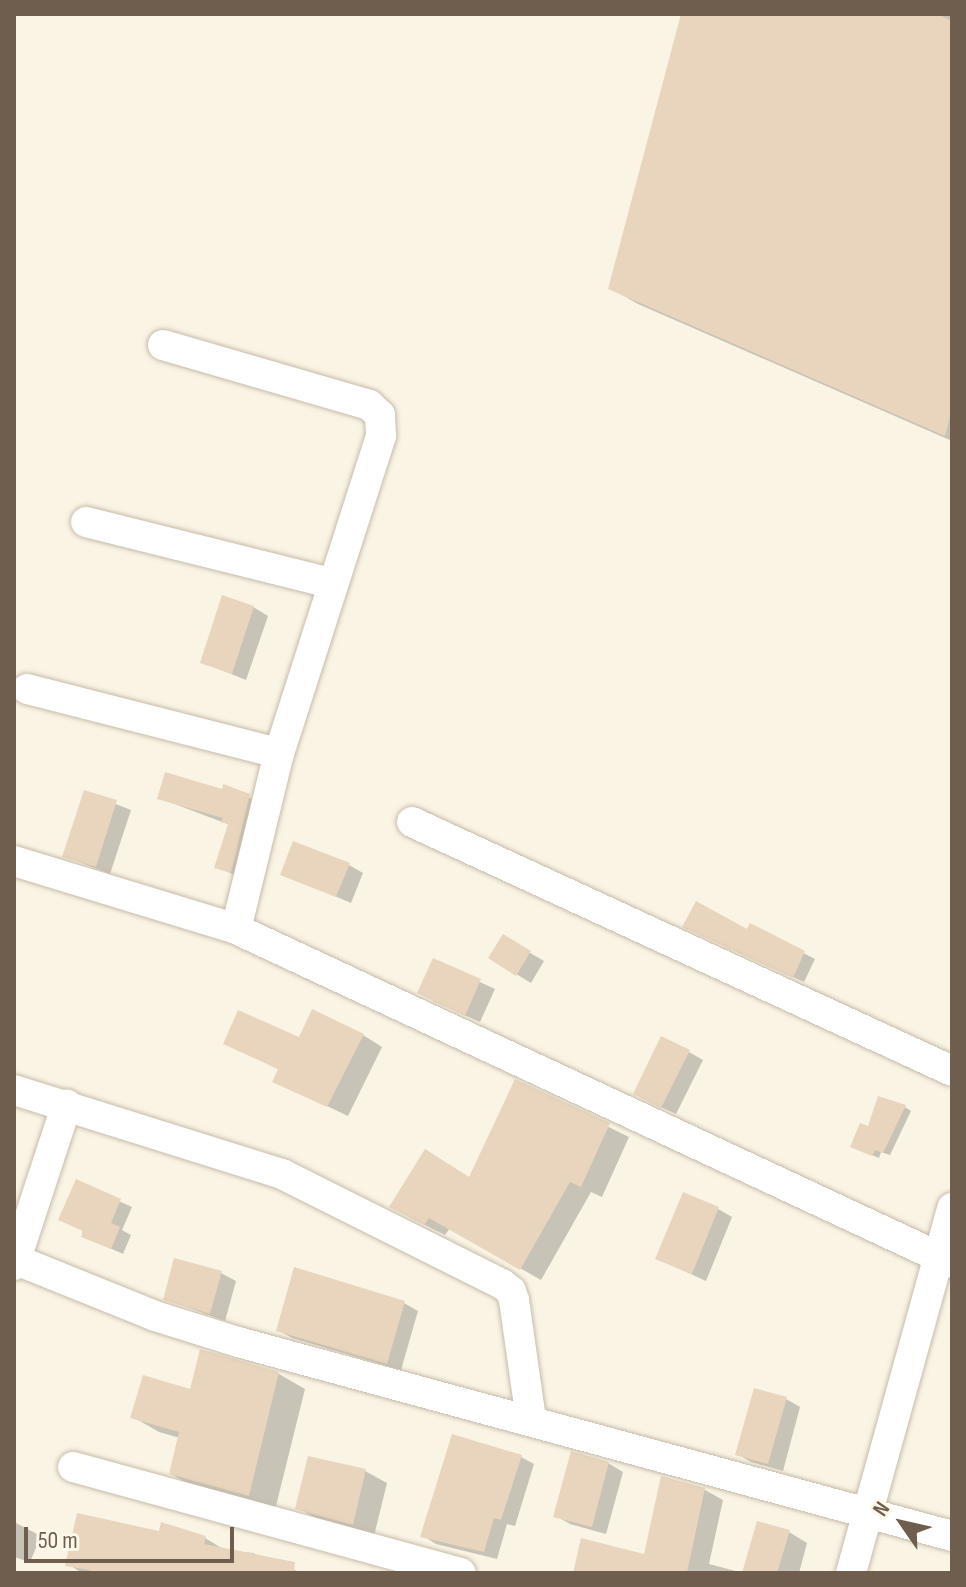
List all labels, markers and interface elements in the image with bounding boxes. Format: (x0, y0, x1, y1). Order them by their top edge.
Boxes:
north arrow (862, 1483, 942, 1563)
text: N (867, 1497, 896, 1522)
scale bar (28, 1511, 238, 1561)
text: 50 m (38, 1526, 78, 1555)

